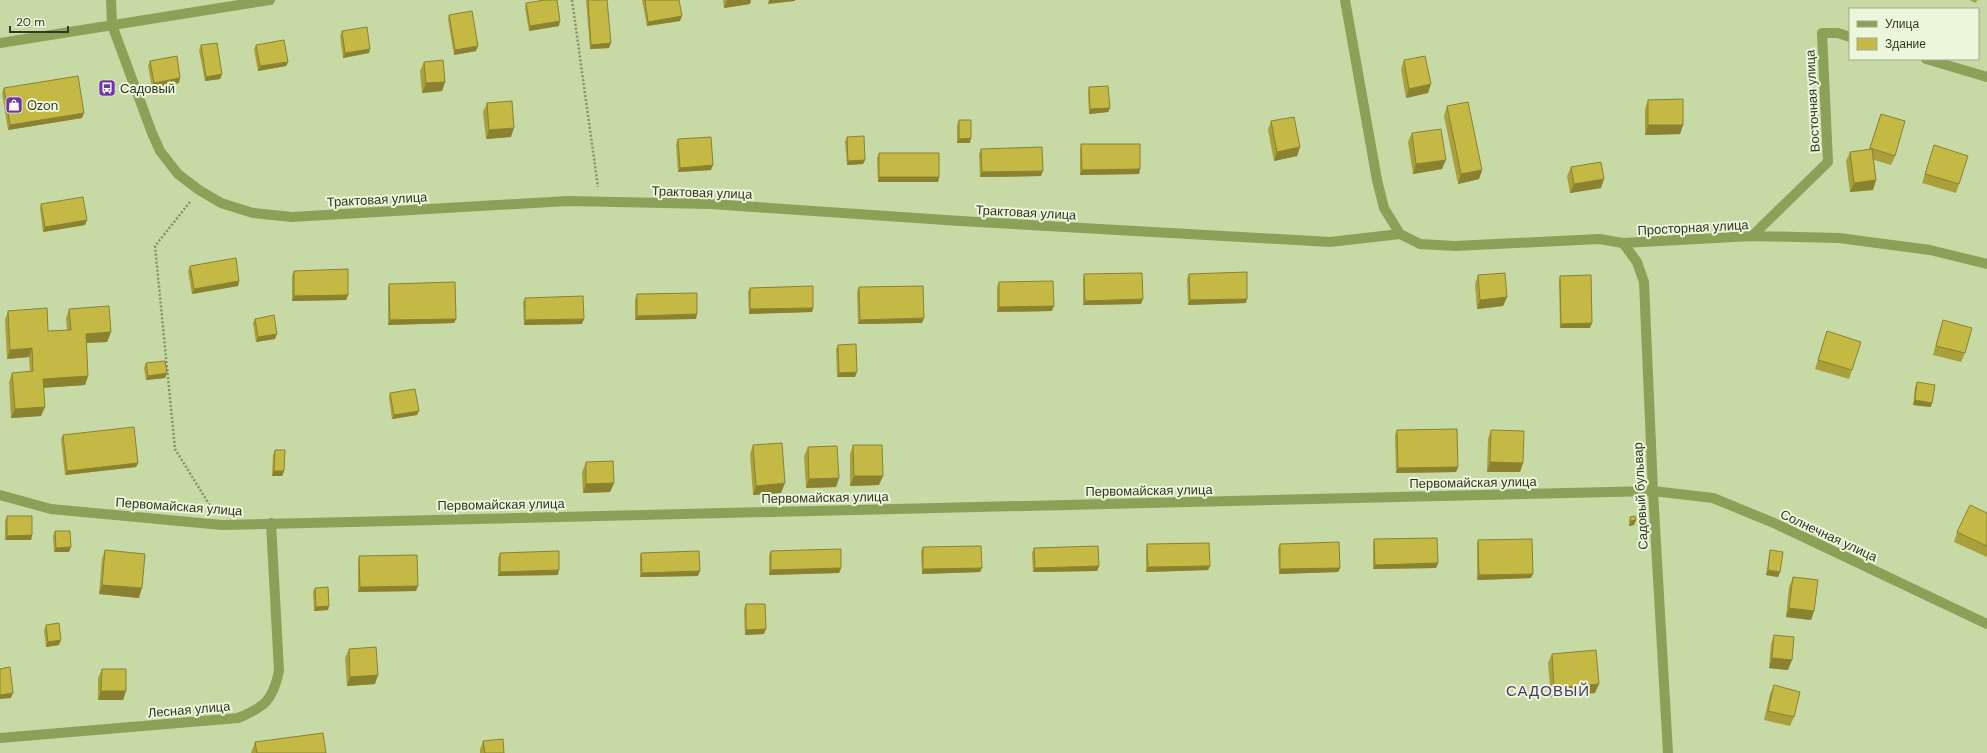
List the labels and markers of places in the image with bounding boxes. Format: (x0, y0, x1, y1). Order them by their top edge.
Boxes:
bus stop icon: Садовый (97, 78, 117, 98)
place label: Садовый (120, 80, 175, 97)
shop icon: Ozon (4, 95, 24, 115)
place label: Ozon (27, 97, 58, 114)

